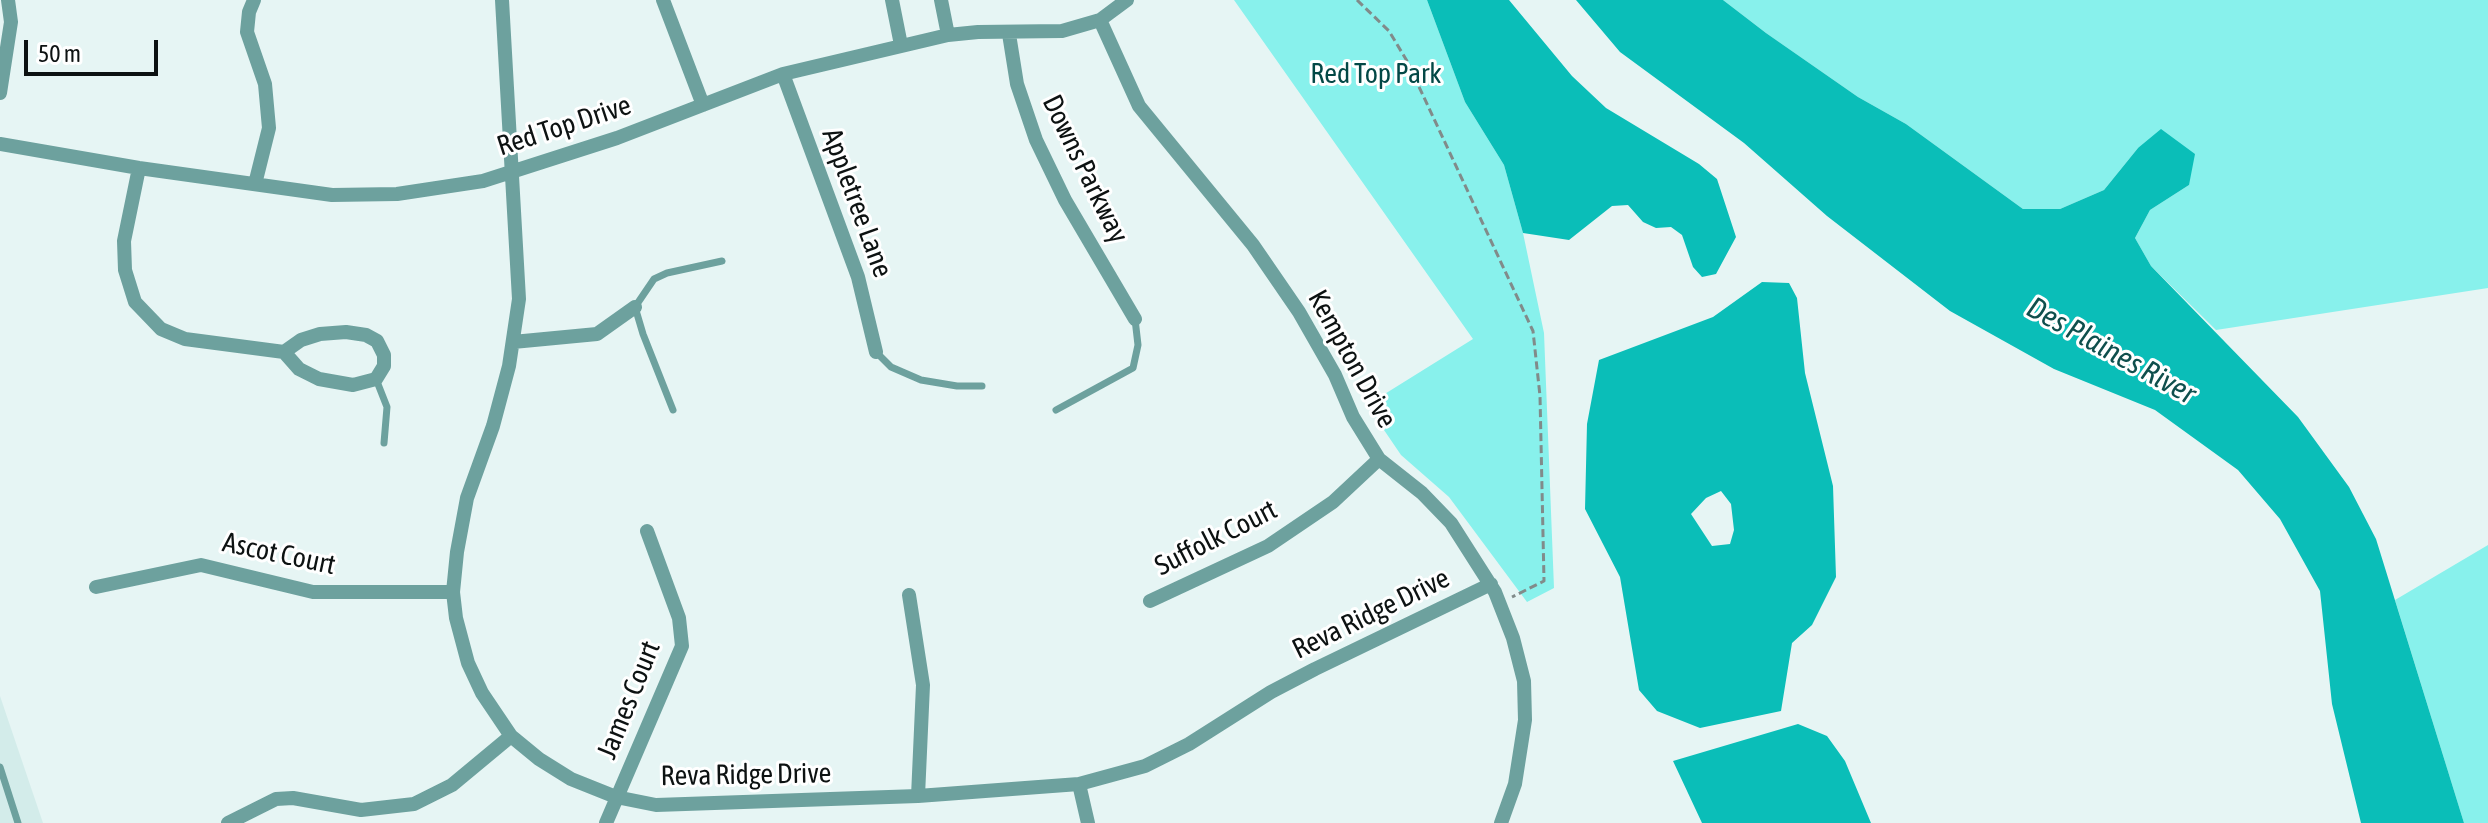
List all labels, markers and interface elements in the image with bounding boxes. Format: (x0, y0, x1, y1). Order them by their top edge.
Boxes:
scale bar (28, 24, 162, 74)
text: 50 m (38, 40, 81, 67)
park label: Red Top Park (1310, 57, 1442, 91)
street label: Red Top Drive (493, 89, 635, 163)
street label: Downs Parkway (1035, 90, 1135, 248)
street label: Appletree Lane (815, 124, 899, 282)
street label: Kempton Drive (1300, 284, 1404, 434)
water label: Des Plaines River (2020, 290, 2202, 412)
street label: Suffolk Court (1149, 493, 1283, 583)
street label: Ascot Court (220, 526, 338, 582)
street label: Reva Ridge Drive (1287, 562, 1455, 666)
street label: James Court (590, 636, 668, 764)
street label: Reva Ridge Drive (660, 757, 832, 793)

